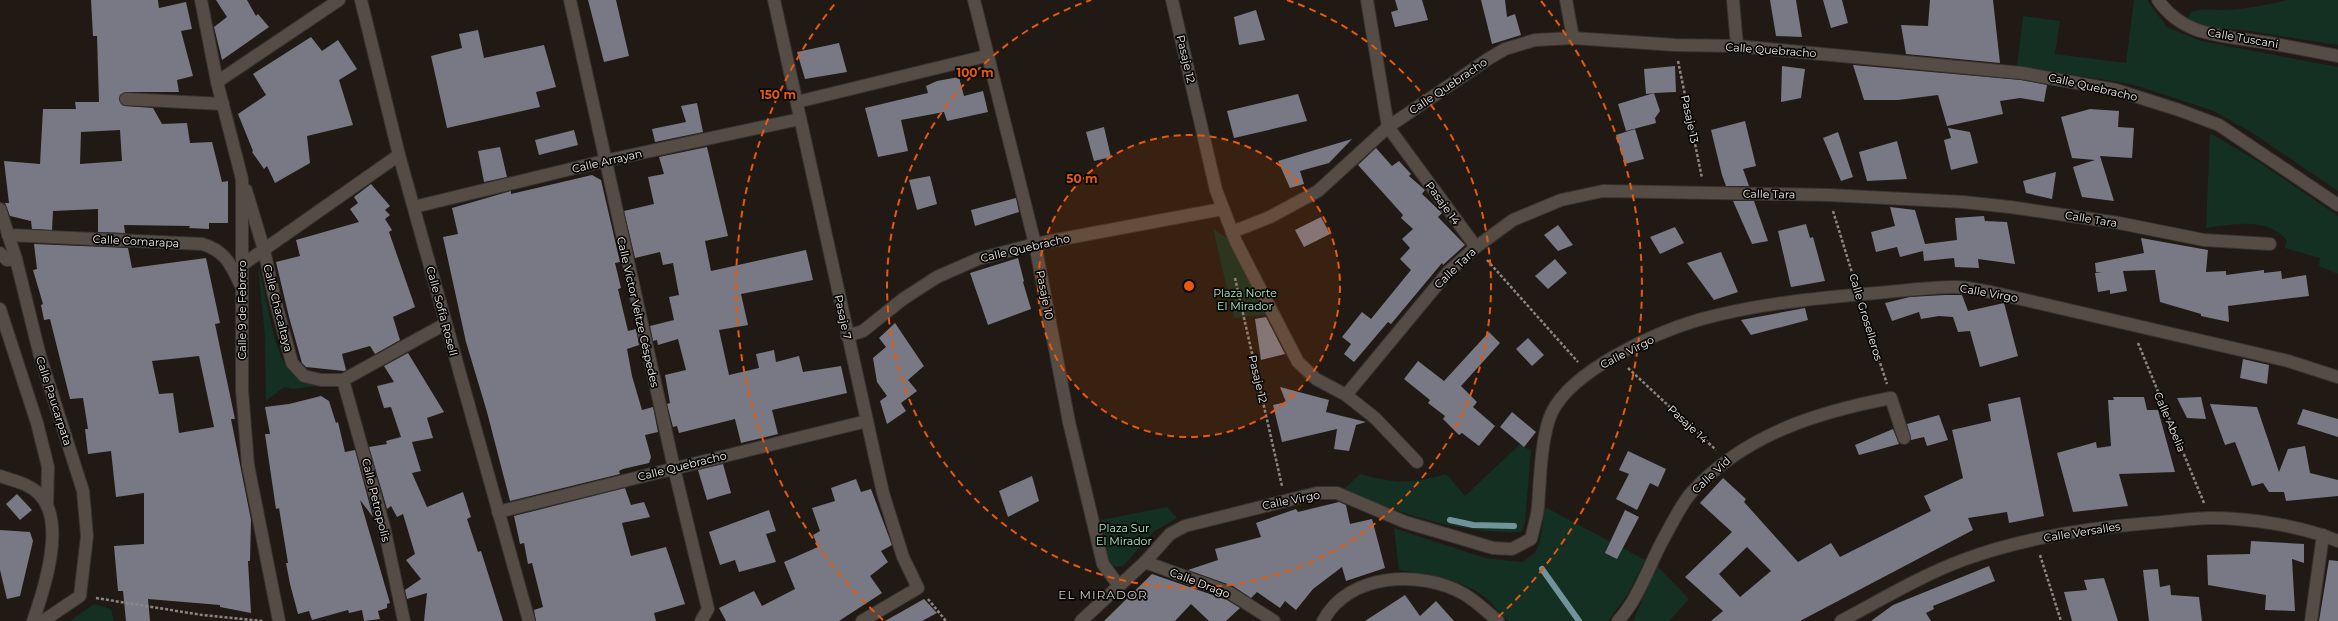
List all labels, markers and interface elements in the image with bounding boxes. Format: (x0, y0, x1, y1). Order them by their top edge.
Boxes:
street label: Calle Tuscani (2207, 25, 2280, 51)
street label: Pasaje 12 (1174, 34, 1198, 84)
street label: Calle Quebracho (1725, 40, 1817, 60)
street label: Calle Quebracho (1406, 55, 1490, 117)
text: 100 m (957, 65, 993, 80)
street label: Calle Quebracho (2047, 70, 2139, 104)
text: 150 m (760, 87, 796, 102)
street label: Pasaje 13 (1678, 94, 1702, 144)
street label: Calle Arrayan (570, 146, 644, 176)
text: 50 m (1066, 171, 1098, 186)
street label: Pasaje 14 (1423, 179, 1464, 228)
street label: Calle Tara (1743, 187, 1795, 201)
street label: Calle Tara (2064, 208, 2118, 230)
street label: Calle Quebracho (979, 231, 1071, 265)
street label: Calle Comarapa (92, 232, 180, 250)
street label: Calle Víctor Veltze Céspedes (614, 235, 662, 389)
street label: Calle Tara (1431, 245, 1479, 291)
street label: Calle 9 de Febrero (235, 260, 249, 360)
street label: Calle Chacaltaya (260, 263, 296, 353)
street label: Calle Sofía Rosell (423, 265, 461, 357)
street label: Pasaje 10 (1033, 269, 1057, 321)
street label: Calle Groselleros (1846, 272, 1886, 363)
centre of rings (1182, 279, 1196, 293)
street label: Calle Virgo (1959, 281, 2019, 305)
park label: Plaza Norte El Mirador (1213, 286, 1277, 313)
street label: Pasaje 7 (831, 293, 855, 341)
street label: Calle Virgo (1598, 332, 1656, 372)
street label: Pasaje 12 (1246, 354, 1270, 404)
street label: Calle Paucarpata (33, 355, 75, 447)
street label: Calle Abelia (2151, 390, 2189, 454)
street label: Pasaje 14 (1665, 402, 1712, 447)
street label: Calle Quebracho (636, 448, 728, 484)
street label: Calle Vid (1689, 454, 1733, 496)
street label: Calle Petropolis (359, 457, 393, 544)
street label: Calle Virgo (1261, 488, 1321, 512)
street label: Calle Versalles (2043, 519, 2122, 545)
park label: Plaza Sur El Mirador (1096, 521, 1152, 548)
street label: Calle Drago (1168, 565, 1232, 601)
district label: EL MIRADOR (1058, 587, 1148, 602)

